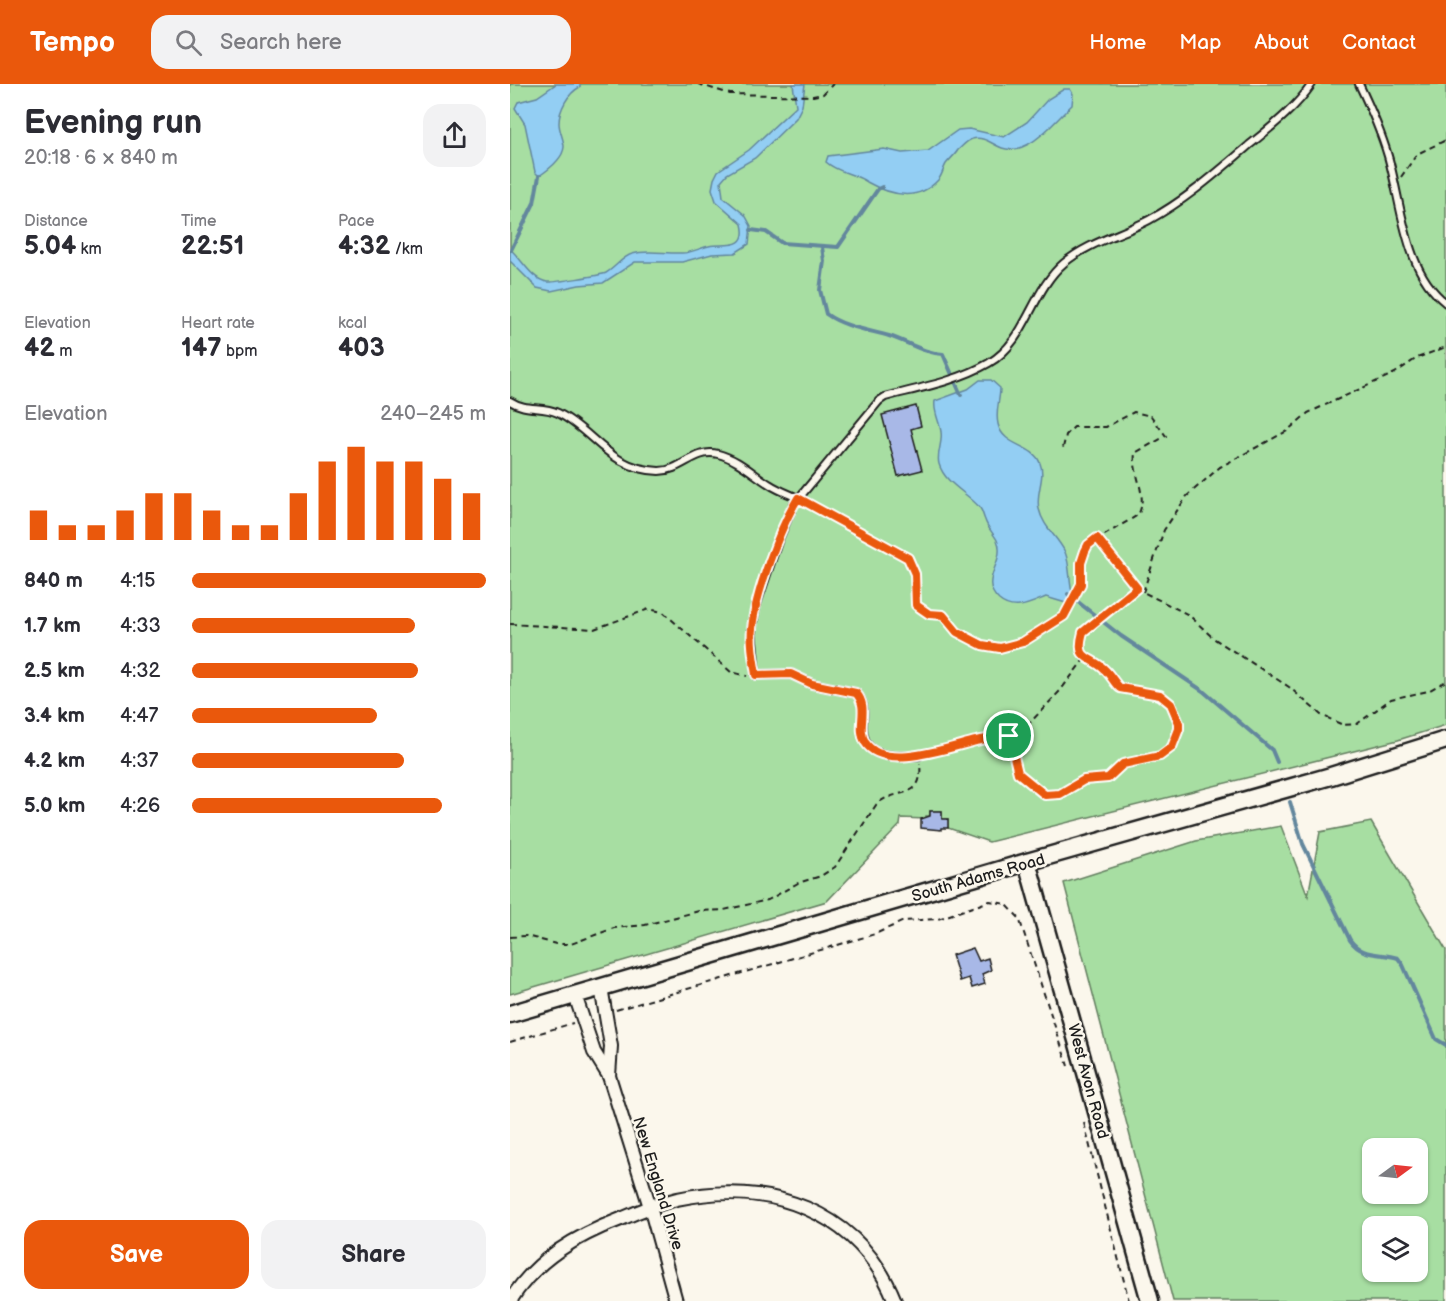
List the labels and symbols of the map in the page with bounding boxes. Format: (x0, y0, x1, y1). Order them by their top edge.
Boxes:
pin (983, 710, 1034, 761)
street label: South Adams Road (910, 850, 1047, 907)
street label: West Avon Road (1063, 1022, 1112, 1141)
street label: New England Drive (628, 1115, 687, 1253)
north arrow (1362, 1138, 1428, 1204)

